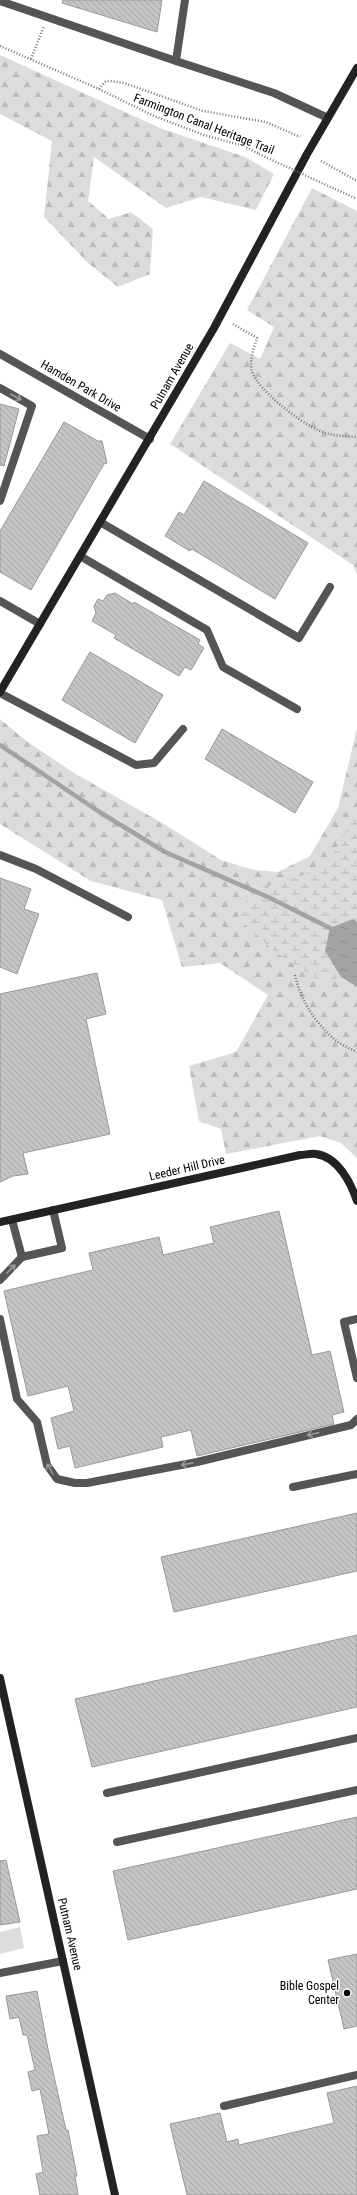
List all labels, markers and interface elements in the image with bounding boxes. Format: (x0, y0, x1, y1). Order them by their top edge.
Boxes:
street label: Farmington Canal Heritage Trail (132, 91, 276, 157)
street label: Putnam Avenue (147, 340, 197, 412)
street label: Hamden Park Drive (38, 357, 124, 415)
one-way arrow (10, 393, 22, 401)
street label: Leeder Hill Drive (148, 1152, 227, 1184)
one-way arrow (6, 1264, 16, 1274)
one-way arrow (307, 1431, 320, 1439)
one-way arrow (180, 1460, 193, 1468)
one-way arrow (46, 1463, 54, 1475)
street label: Putnam Avenue (55, 1896, 85, 1972)
place label: Bible Gospel Center (280, 1979, 339, 2007)
marker: Bible Gospel Center (342, 1988, 352, 1998)

